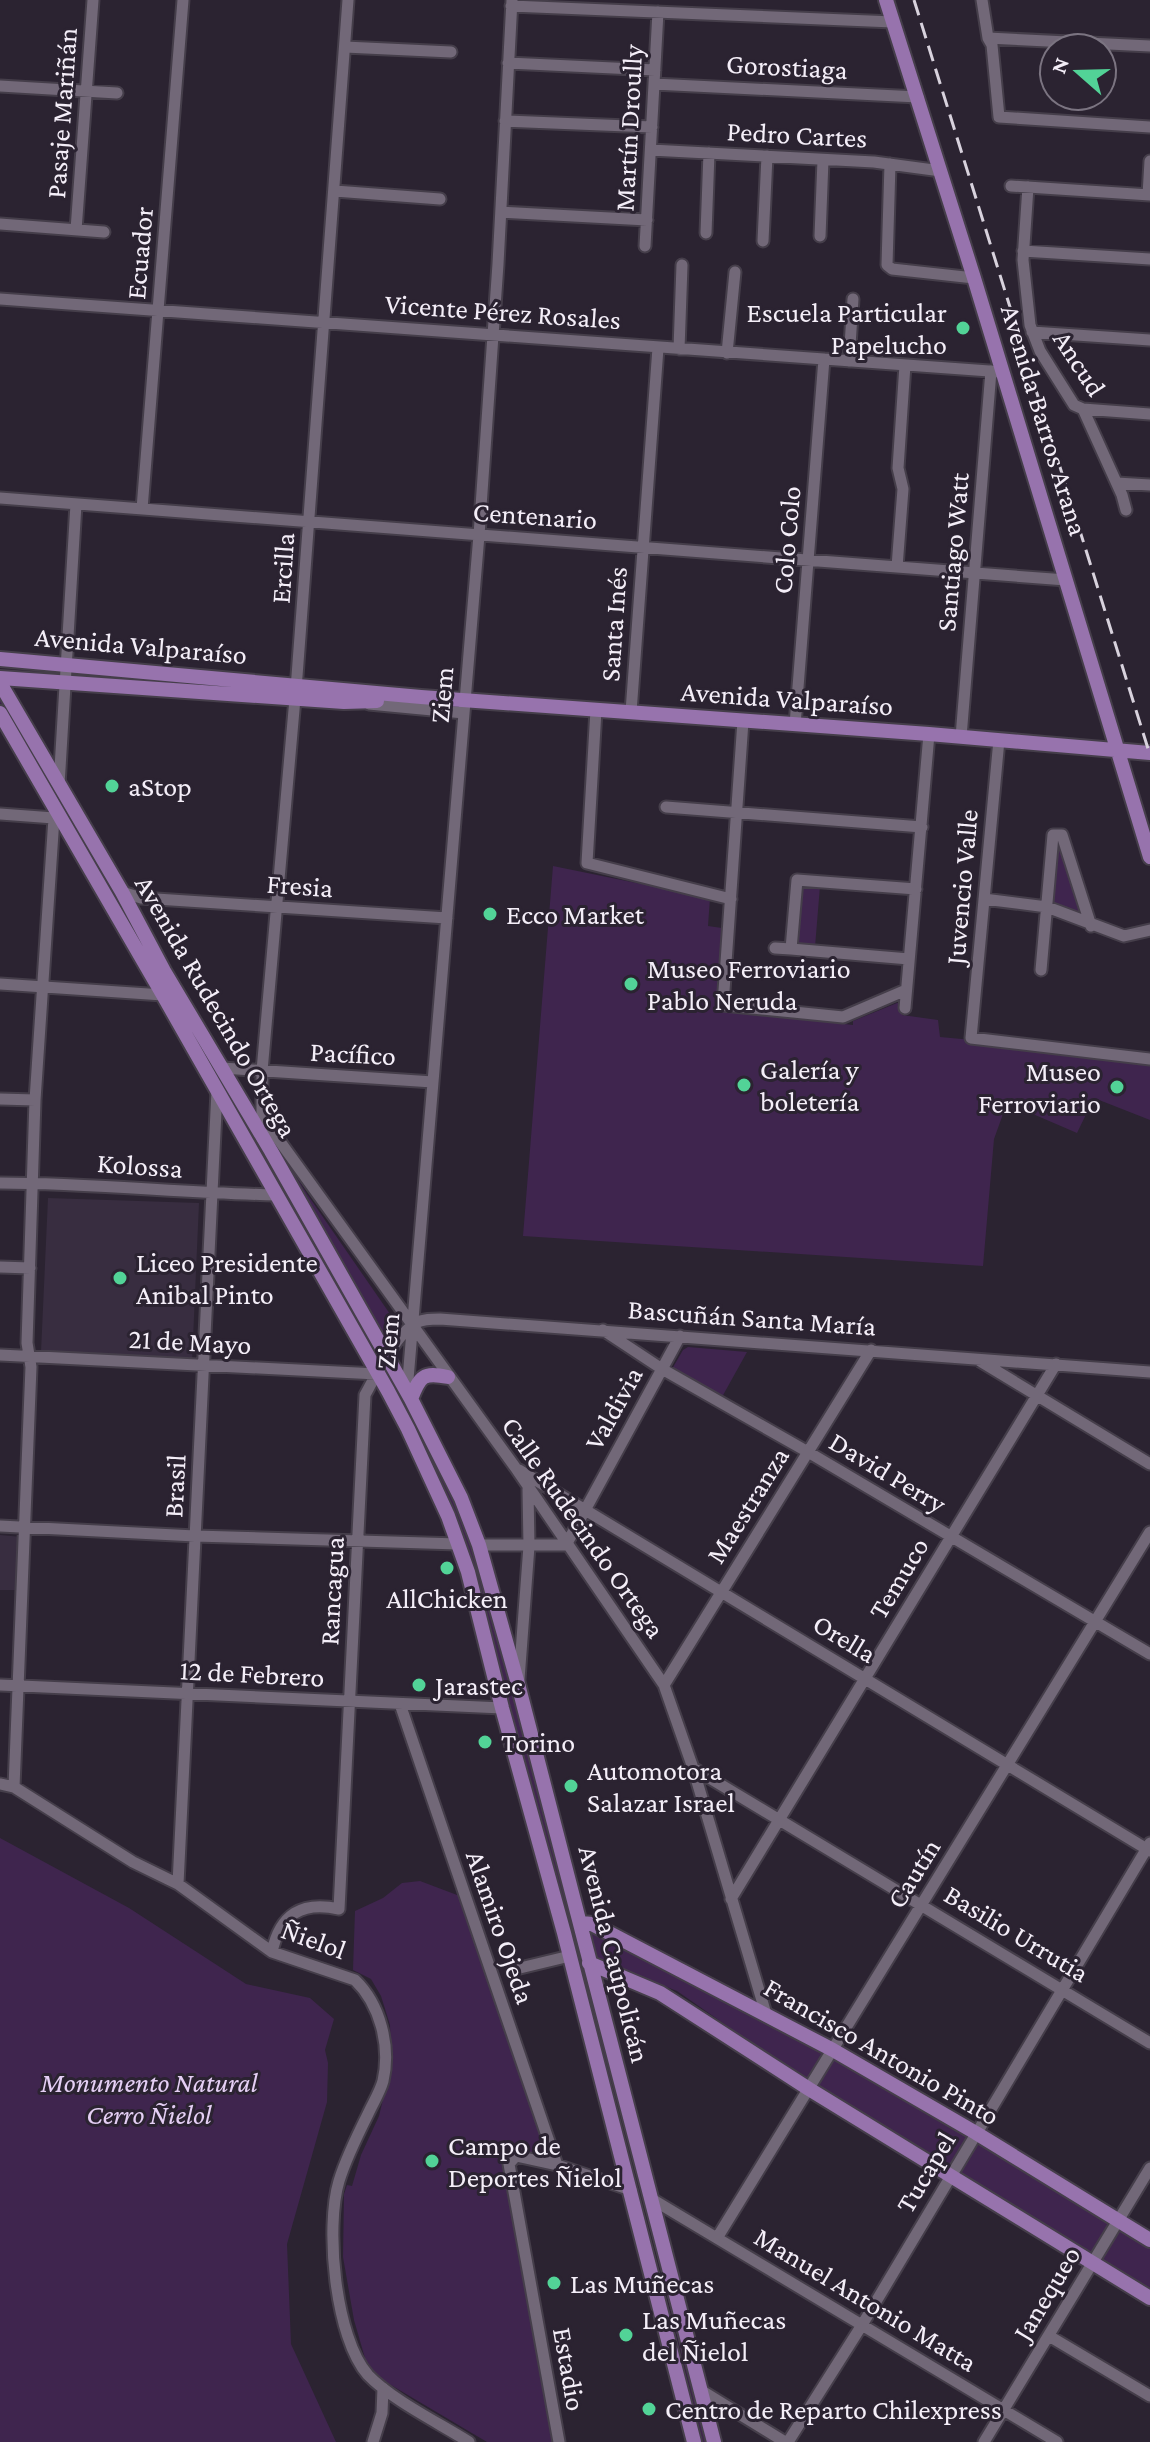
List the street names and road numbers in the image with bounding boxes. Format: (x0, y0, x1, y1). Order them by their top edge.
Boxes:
street label: Pasaje Mariñán (40, 26, 83, 200)
street label: Martín Droully (609, 43, 648, 212)
street label: Gorostiaga (725, 48, 849, 85)
street label: Pedro Cartes (726, 115, 868, 154)
street label: Ecuador (120, 205, 159, 301)
street label: Vicente Pérez Rosales (384, 288, 622, 335)
street label: Avenida Barros Arana (995, 301, 1094, 539)
street label: Ancud (1047, 325, 1112, 402)
street label: Santiago Watt (930, 471, 975, 633)
street label: Colo Colo (766, 485, 807, 595)
street label: Centenario (472, 496, 598, 535)
street label: Ercilla (265, 531, 300, 605)
street label: Santa Inés (594, 565, 633, 683)
street label: Avenida Valparaíso (34, 621, 248, 670)
street label: Ziem (424, 665, 459, 725)
street label: Avenida Valparaíso (680, 676, 894, 721)
street label: Juvencio Valle (939, 808, 984, 969)
street label: Fresia (266, 868, 334, 903)
street label: Avenida Rudecindo Ortega (129, 870, 304, 1143)
street label: Pacífico (309, 1036, 397, 1071)
street label: Kolossa (96, 1147, 184, 1184)
street label: Bascuñán Santa María (627, 1293, 877, 1342)
street label: Ziem (370, 1311, 405, 1371)
street label: 21 de Mayo (128, 1323, 252, 1360)
street label: Valdivia (578, 1361, 649, 1455)
street label: Calle Rudecindo Ortega (495, 1411, 672, 1644)
street label: David Perry (824, 1426, 953, 1520)
street label: Maestranza (700, 1441, 795, 1569)
street label: Brasil (157, 1454, 192, 1518)
street label: Temuco (862, 1532, 935, 1624)
street label: Rancagua (313, 1536, 350, 1646)
street label: Orella (808, 1608, 882, 1669)
street label: 12 de Febrero (179, 1654, 325, 1693)
street label: Cautín (880, 1833, 947, 1914)
street label: Avenida Caupolicán (573, 1842, 656, 2066)
street label: Alamiro Ojeda (460, 1846, 541, 2008)
street label: Basilio Urrutia (939, 1878, 1095, 1989)
street label: Ñielol (277, 1914, 350, 1965)
street label: Francisco Antonio Pinto (759, 1971, 1005, 2131)
street label: Tucapel (889, 2126, 962, 2218)
street label: Manuel Antonio Matta (749, 2221, 983, 2378)
street label: Janequeo (1005, 2241, 1086, 2348)
street label: Estadio (547, 2325, 592, 2413)

